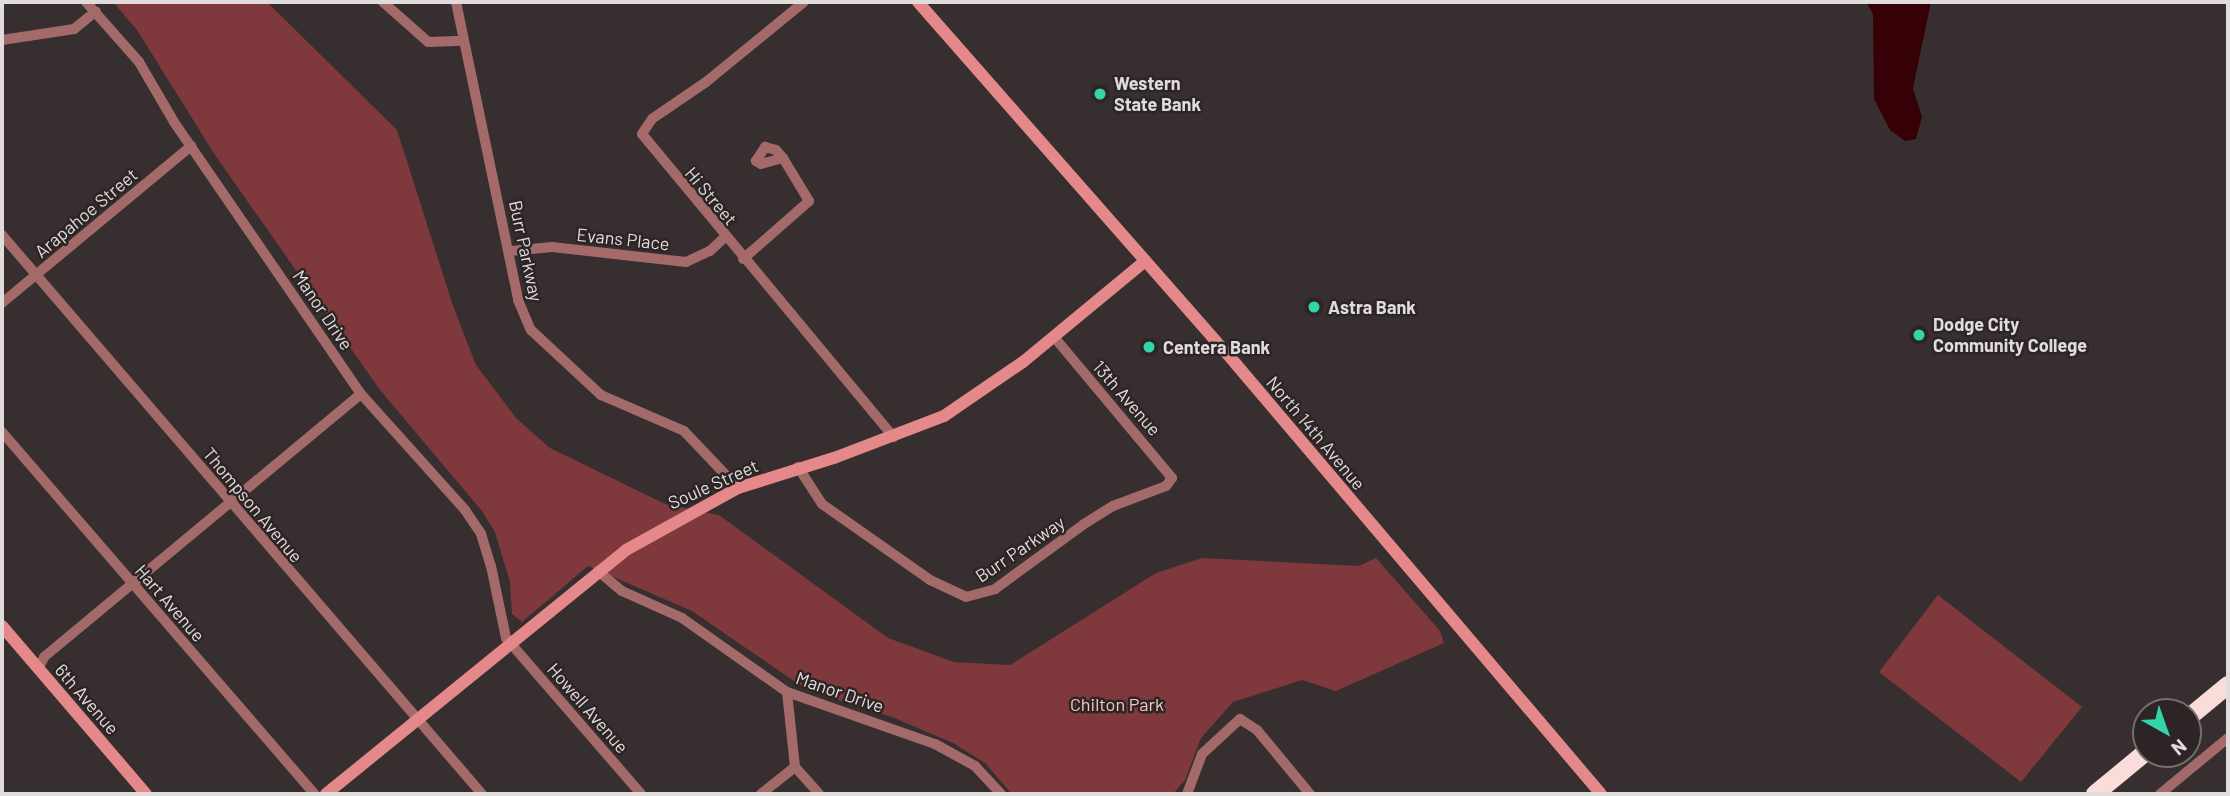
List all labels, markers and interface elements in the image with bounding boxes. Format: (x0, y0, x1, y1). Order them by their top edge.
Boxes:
place label: Western State Bank (1114, 73, 1201, 116)
marker: Western State Bank (1092, 86, 1108, 102)
street label: Hi Street (681, 163, 741, 229)
street label: Arapahoe Street (30, 164, 142, 262)
street label: Burr Parkway (505, 198, 547, 304)
street label: Evans Place (575, 223, 671, 255)
street label: Manor Drive (288, 266, 358, 354)
place label: Astra Bank (1328, 296, 1416, 318)
marker: Astra Bank (1306, 299, 1322, 315)
place label: Dodge City Community College (1933, 314, 2087, 356)
marker: Dodge City Community College (1911, 327, 1927, 343)
place label: Centera Bank (1163, 336, 1270, 358)
marker: Centera Bank (1141, 339, 1157, 355)
street label: 13th Avenue (1088, 356, 1166, 440)
street label: North 14th Avenue (1262, 372, 1370, 494)
street label: Thompson Avenue (199, 443, 307, 567)
street label: Soule Street (665, 455, 761, 513)
street label: Burr Parkway (971, 511, 1069, 587)
street label: Hart Avenue (131, 560, 209, 646)
street label: Howell Avenue (543, 658, 633, 758)
street label: 6th Avenue (51, 659, 123, 739)
street label: Manor Drive (793, 667, 887, 717)
park label: Chilton Park (1070, 693, 1164, 715)
north arrow (2132, 698, 2202, 768)
text: N (2167, 735, 2192, 761)

